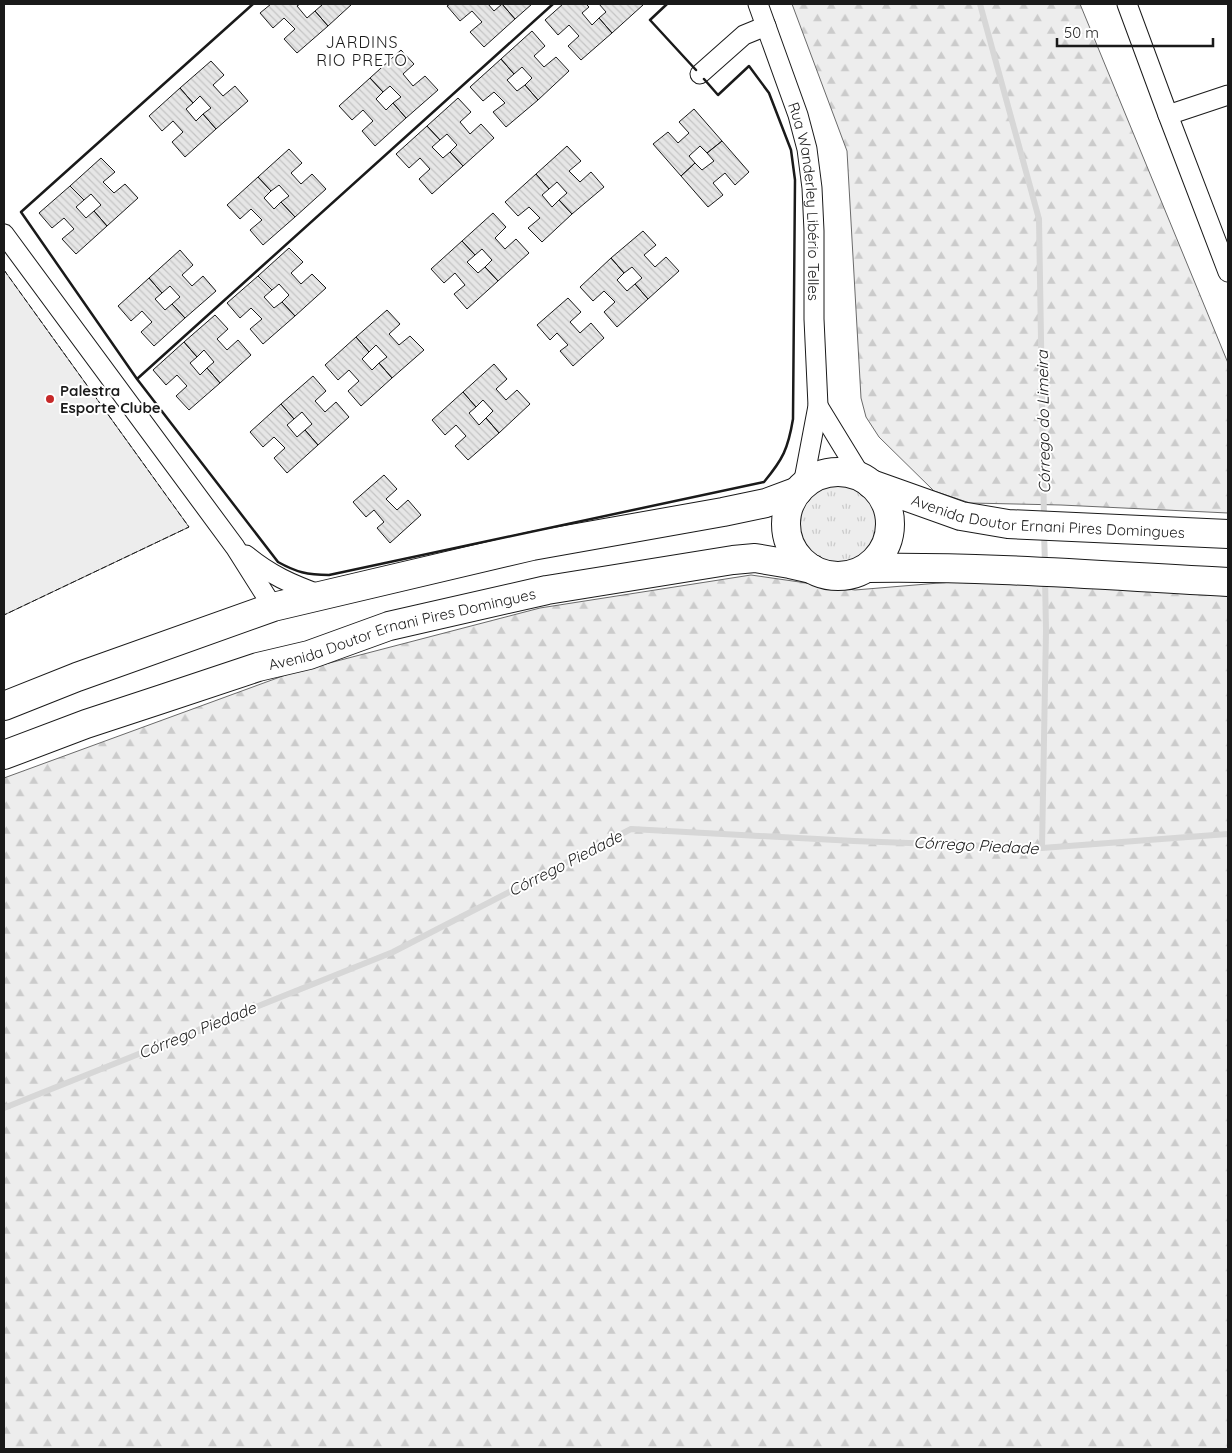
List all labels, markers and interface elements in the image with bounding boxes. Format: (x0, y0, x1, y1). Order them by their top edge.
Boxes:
scale bar (1057, 15, 1213, 47)
text: 50 m (1064, 23, 1099, 42)
district label: JARDINS RIO PRETO (316, 32, 408, 70)
street label: Rua Wanderley Libério Telles (785, 99, 824, 301)
water label: Córrego do Limeira (1032, 349, 1054, 494)
place label: Palestra Esporte Clube (60, 381, 161, 417)
marker: Palestra Esporte Clube (44, 393, 56, 405)
street label: Avenida Doutor Ernani Pires Domingues (909, 490, 1185, 542)
street label: Avenida Doutor Ernani Pires Domingues (266, 583, 537, 674)
water label: Córrego Piedade (505, 825, 626, 900)
water label: Córrego Piedade (913, 832, 1040, 858)
water label: Córrego Piedade (135, 997, 260, 1063)

